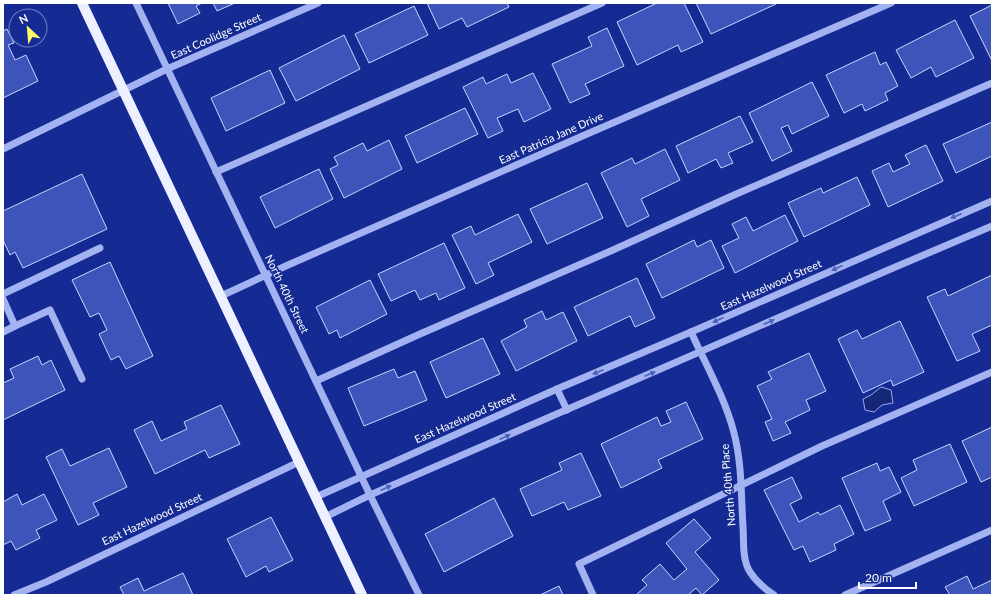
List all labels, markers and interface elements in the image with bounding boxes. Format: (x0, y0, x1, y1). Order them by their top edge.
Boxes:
north arrow (8, 8, 48, 48)
street label: East Coolidge Street (169, 10, 263, 61)
text: N (17, 11, 30, 26)
street label: East Patricia Jane Drive (497, 109, 605, 166)
one-way arrow (950, 214, 962, 220)
street label: North 40th Street (263, 252, 312, 335)
street label: East Hazelwood Street (718, 256, 823, 313)
one-way arrow (831, 265, 843, 271)
one-way arrow (712, 317, 724, 324)
one-way arrow (763, 318, 775, 325)
one-way arrow (592, 369, 604, 375)
one-way arrow (644, 370, 656, 376)
street label: East Hazelwood Street (412, 389, 517, 446)
one-way arrow (499, 433, 511, 439)
street label: North 40th Place (717, 443, 738, 527)
one-way arrow (380, 485, 392, 491)
street label: East Hazelwood Street (100, 490, 204, 548)
scale bar (859, 564, 916, 590)
text: 20 m (865, 570, 892, 585)

